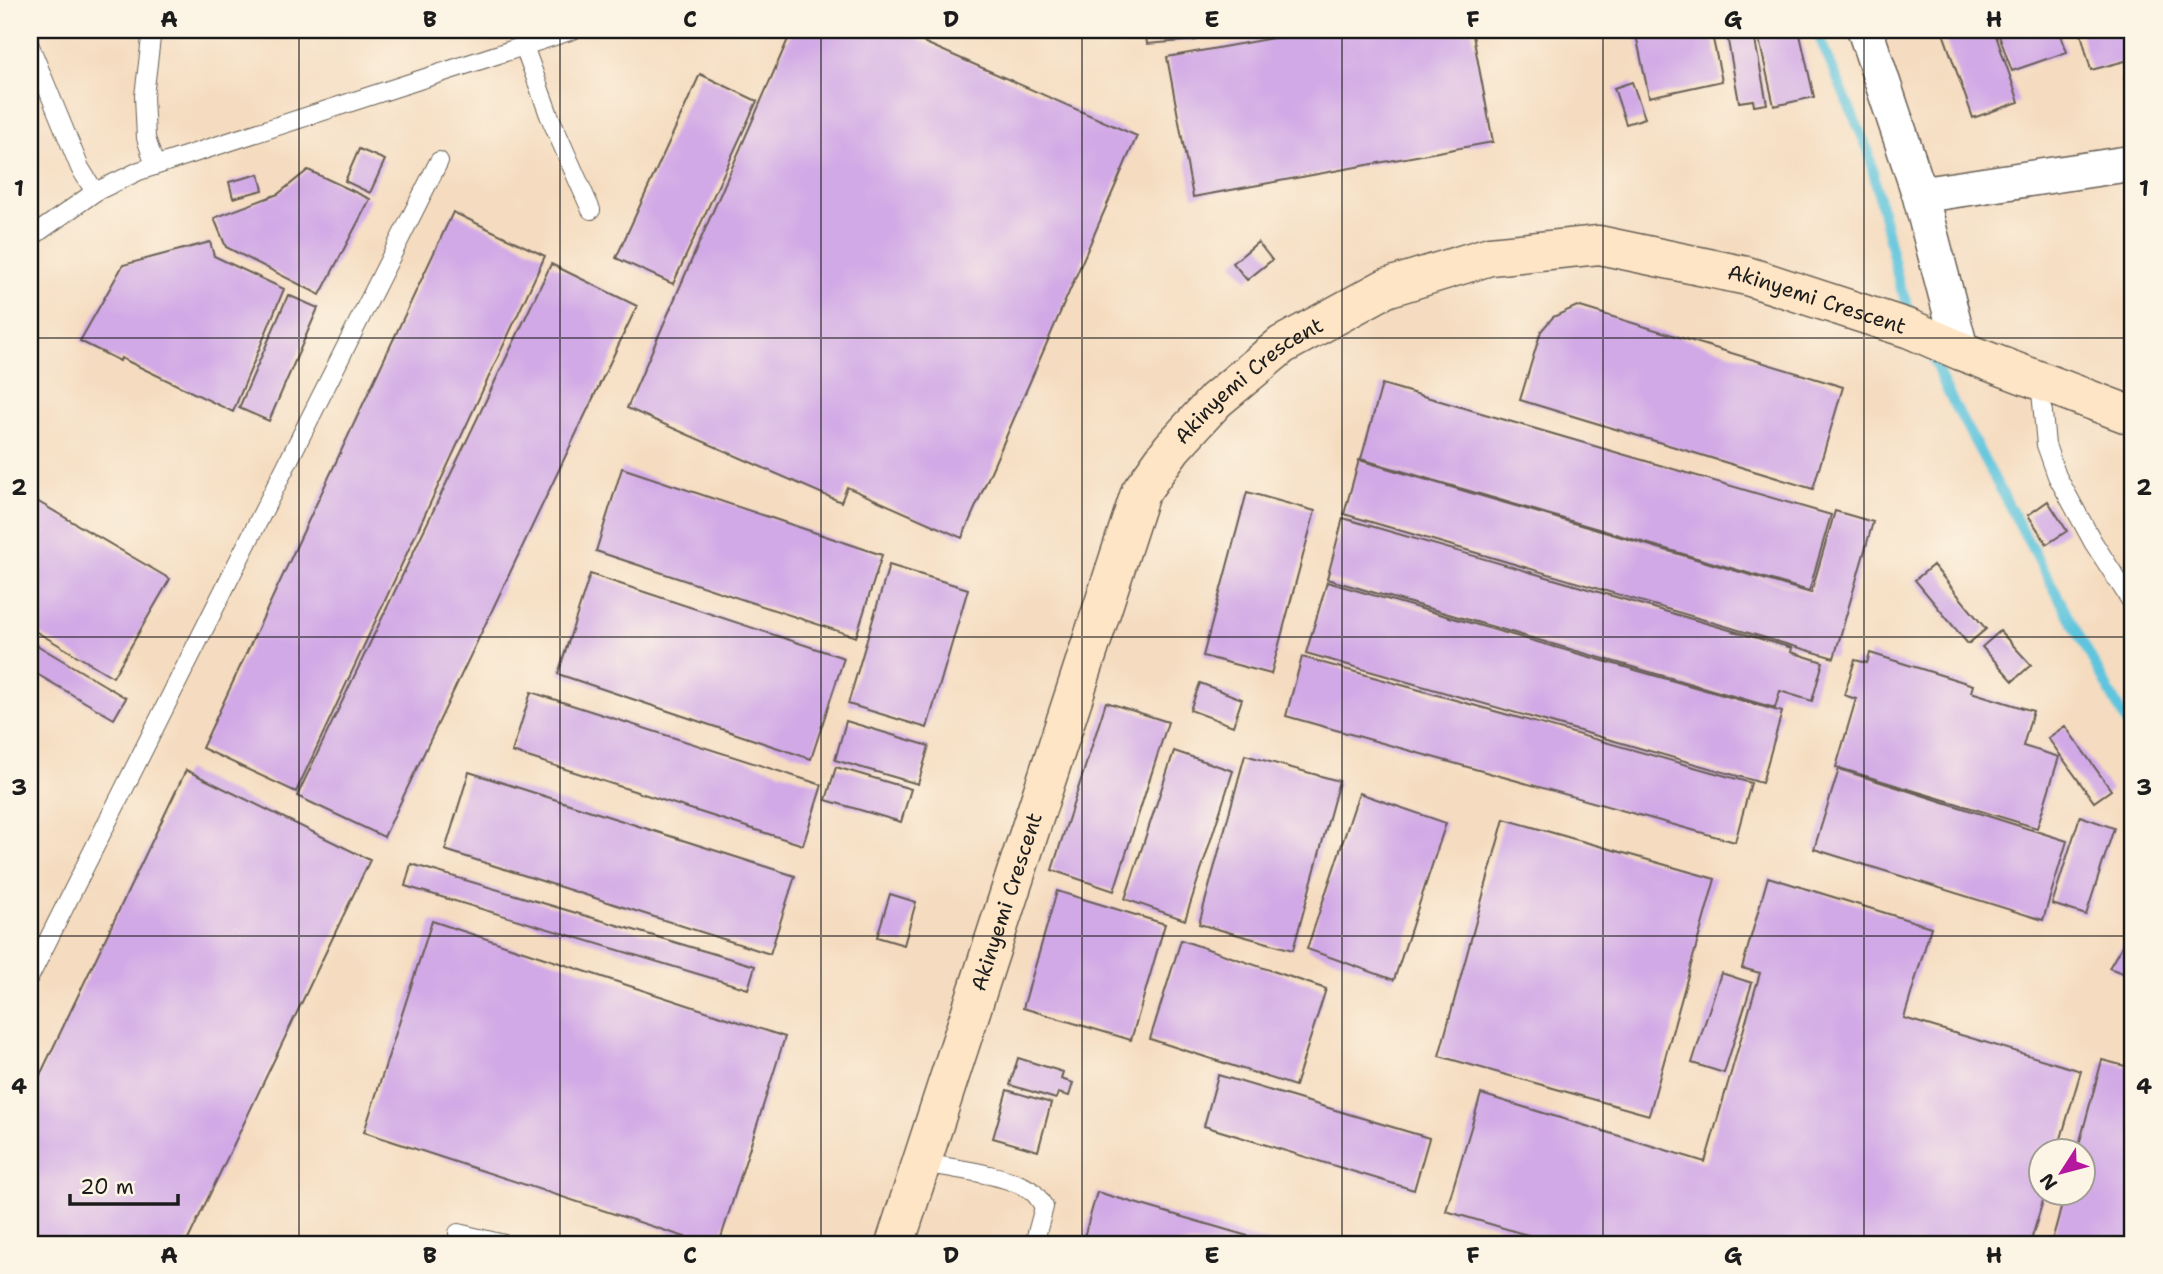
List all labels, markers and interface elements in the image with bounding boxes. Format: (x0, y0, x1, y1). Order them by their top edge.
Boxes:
text: A (160, 4, 178, 34)
text: B (423, 4, 437, 34)
text: C (683, 4, 697, 34)
text: D (943, 4, 959, 34)
text: E (1204, 4, 1220, 34)
text: F (1466, 4, 1480, 34)
text: G (1724, 4, 1743, 34)
text: H (1986, 4, 2002, 34)
text: 1 (14, 173, 24, 203)
text: 1 (2139, 173, 2149, 203)
street label: Akinyemi Crescent (1725, 258, 1910, 341)
street label: Akinyemi Crescent (1168, 311, 1328, 450)
text: 2 (11, 472, 27, 502)
text: 2 (2136, 472, 2152, 502)
text: 3 (11, 772, 27, 802)
text: 3 (2136, 772, 2152, 802)
street label: Akinyemi Crescent (964, 809, 1049, 995)
text: 4 (11, 1071, 27, 1101)
text: 4 (2136, 1071, 2152, 1101)
north arrow (2026, 1138, 2096, 1208)
scale bar (70, 1162, 178, 1206)
text: N (2034, 1168, 2063, 1195)
text: 20 m (80, 1173, 134, 1201)
text: A (160, 1240, 178, 1270)
text: B (423, 1240, 437, 1270)
text: C (683, 1240, 697, 1270)
text: D (943, 1240, 959, 1270)
text: E (1204, 1240, 1220, 1270)
text: F (1466, 1240, 1480, 1270)
text: G (1724, 1240, 1743, 1270)
text: H (1986, 1240, 2002, 1270)

